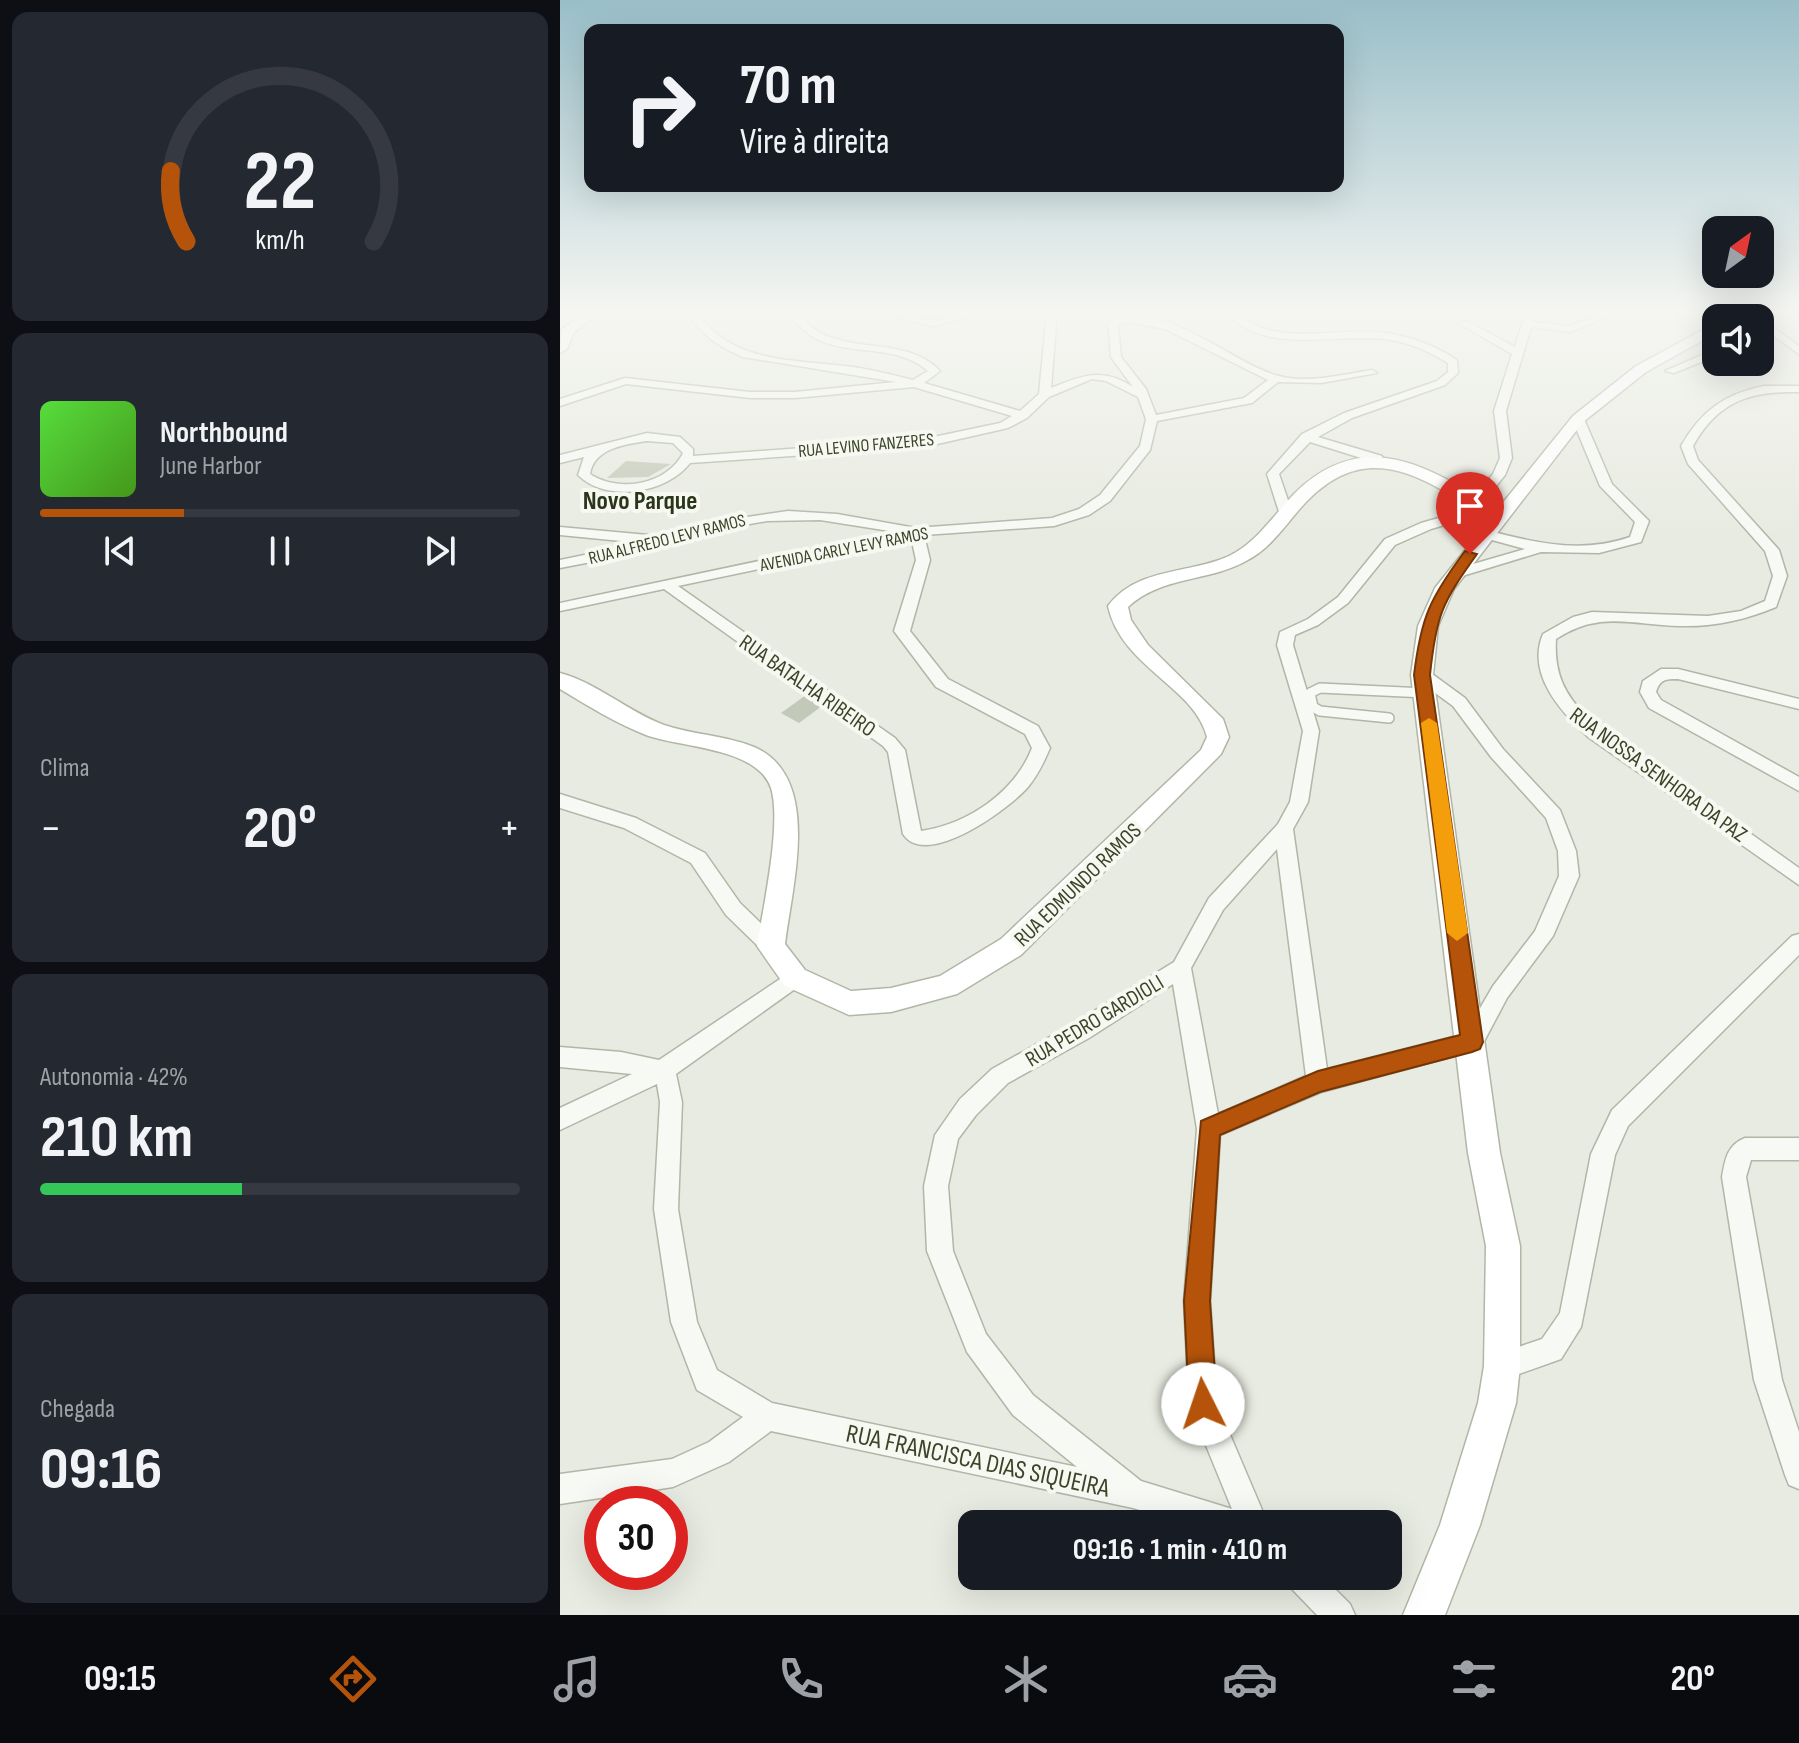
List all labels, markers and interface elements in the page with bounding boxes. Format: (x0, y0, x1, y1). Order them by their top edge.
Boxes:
text: 70 m (740, 53, 837, 120)
icon: right (608, 56, 712, 160)
text: Vire à direita (740, 121, 890, 164)
text: 22 (244, 133, 316, 233)
north arrow (1702, 216, 1774, 288)
map controls (1702, 216, 1774, 376)
text: km/h (255, 223, 305, 258)
button: sound (1702, 304, 1774, 376)
text: Northbound (160, 415, 288, 451)
street label: RUA LEVINO FANZERES (797, 429, 935, 462)
text: June Harbor (160, 451, 262, 482)
pin (1436, 472, 1504, 554)
icon: arrive (1448, 484, 1492, 528)
district label: Novo Parque (583, 486, 697, 517)
street label: RUA ALFREDO LEVY RAMOS (586, 510, 748, 569)
street label: AVENIDA CARLY LEVY RAMOS (757, 523, 930, 576)
icon: previous (98, 529, 142, 573)
icon: pause (258, 529, 302, 573)
icon: next (418, 529, 462, 573)
street label: RUA BATALHA RIBEIRO (734, 629, 881, 743)
street label: RUA NOSSA SENHORA DA PAZ (1564, 702, 1752, 849)
text: Clima (40, 753, 90, 784)
text: 20° (243, 793, 317, 865)
text: − (40, 802, 62, 855)
text: + (498, 802, 520, 855)
street label: RUA EDMUNDO RAMOS (1009, 818, 1147, 953)
street label: RUA PEDRO GARDIOLI (1021, 969, 1169, 1073)
text: Autonomia · 42% (40, 1062, 188, 1093)
text: 210 km (40, 1102, 193, 1174)
position arrow (1161, 1362, 1245, 1446)
text: Chegada (40, 1394, 115, 1425)
street label: RUA FRANCISCA DIAS SIQUEIRA (843, 1418, 1113, 1505)
text: 09:16 (40, 1434, 162, 1506)
speed limit sign: 30 (584, 1486, 688, 1590)
text: 09:16 · 1 min · 410 m (1073, 1532, 1287, 1568)
icon: directions (325, 1651, 381, 1707)
icon: music (549, 1651, 605, 1707)
icon: phone (773, 1651, 829, 1707)
icon: climate (998, 1651, 1054, 1707)
icon: car (1222, 1651, 1278, 1707)
icon: filters (1446, 1651, 1502, 1707)
text: 09:15 (84, 1658, 156, 1701)
text: 20° (1671, 1658, 1715, 1701)

